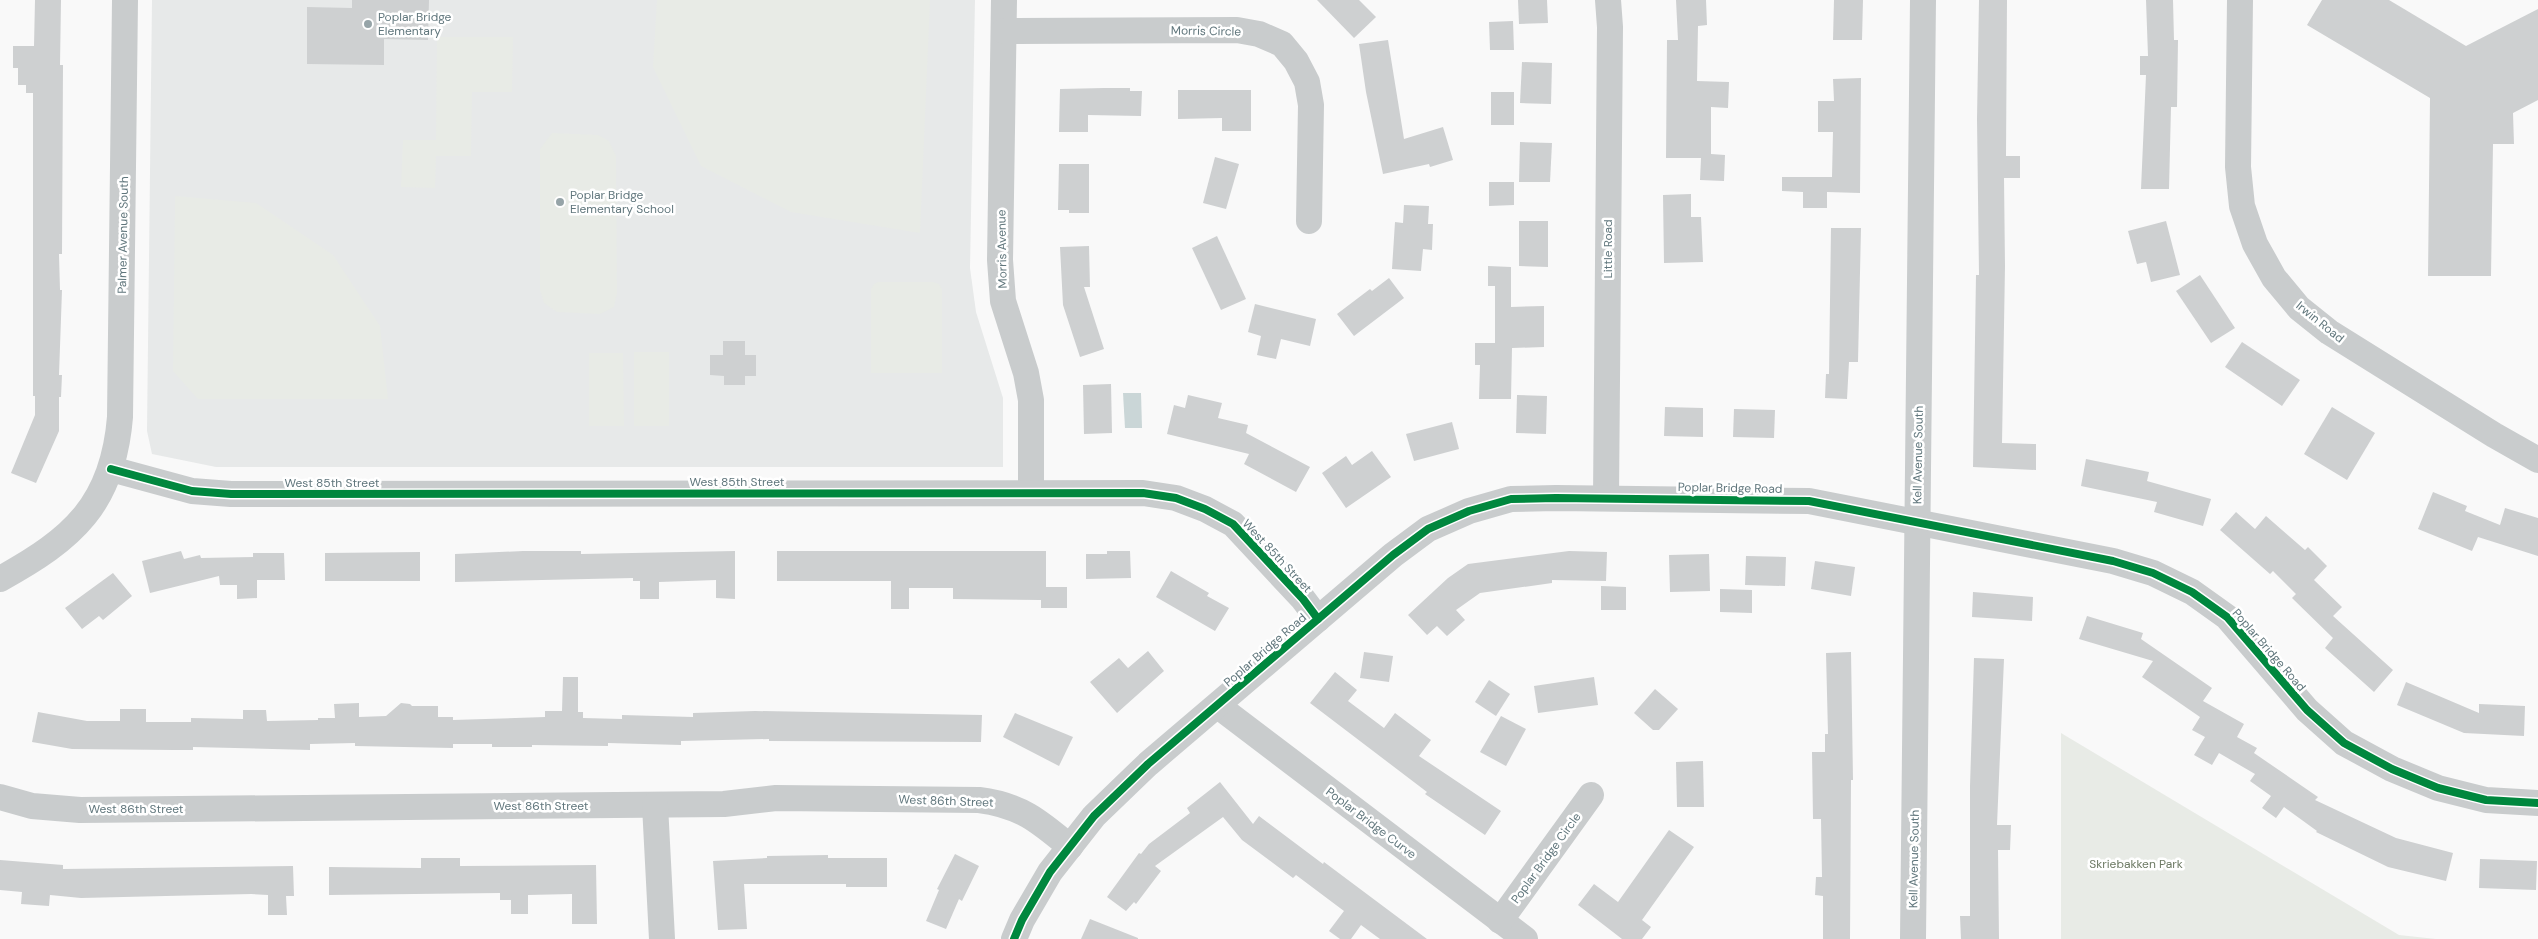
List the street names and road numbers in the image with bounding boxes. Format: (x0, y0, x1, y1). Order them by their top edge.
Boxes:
street label: Morris Circle (1171, 22, 1241, 40)
street label: Palmer Avenue South (114, 176, 132, 294)
street label: Morris Avenue (993, 209, 1011, 289)
street label: Little Road (1600, 219, 1616, 279)
street label: Irwin Road (2293, 298, 2347, 346)
street label: Kell Avenue South (1909, 406, 1927, 504)
street label: West 85th Street (690, 474, 785, 490)
street label: West 85th Street (285, 475, 380, 491)
street label: Poplar Bridge Road (1678, 479, 1782, 497)
street label: West 85th Street (1239, 516, 1315, 596)
street label: Poplar Bridge Road (2229, 605, 2309, 695)
street label: Poplar Bridge Road (1220, 610, 1310, 690)
street label: Poplar Bridge Curve (1323, 784, 1420, 862)
street label: West 86th Street (898, 791, 994, 811)
street label: West 86th Street (493, 798, 589, 814)
street label: West 86th Street (88, 801, 184, 817)
street label: Poplar Bridge Circle (1508, 809, 1585, 907)
street label: Kell Avenue South (1905, 810, 1923, 908)

